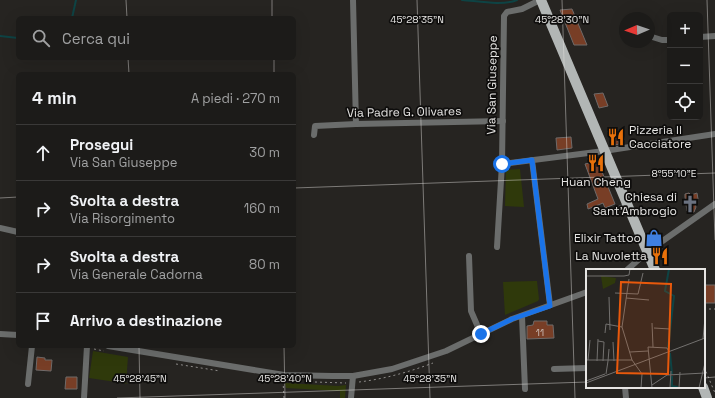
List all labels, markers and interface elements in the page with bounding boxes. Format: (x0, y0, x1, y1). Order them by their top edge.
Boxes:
north arrow (619, 12, 655, 48)
map controls (667, 12, 703, 120)
button: + (667, 12, 703, 48)
text: 45°28'35"N (390, 13, 444, 26)
text: 45°28'30"N (535, 13, 589, 26)
search box (16, 16, 296, 60)
icon: search (30, 27, 52, 49)
text: Cerca qui (62, 29, 130, 48)
street label: Via San Giuseppe (483, 35, 501, 135)
button: − (667, 48, 703, 84)
button: locate (667, 84, 703, 120)
text: 4 min (32, 87, 77, 109)
text: A piedi · 270 m (191, 90, 280, 107)
street label: Via Padre G. Olivares (346, 103, 462, 121)
place label: Pizzeria Il Cacciatore (629, 122, 691, 152)
restaurant icon: Pizzeria Il Cacciatore (606, 127, 626, 147)
text: Prosegui (70, 135, 133, 154)
icon: ahead (32, 142, 54, 164)
text: 30 m (249, 144, 280, 161)
restaurant icon: Huan Cheng (586, 153, 606, 173)
text: Via San Giuseppe (70, 154, 178, 171)
route start (493, 155, 511, 173)
text: 8°55'10"E (652, 167, 697, 180)
place label: Huan Cheng (561, 174, 631, 190)
place label: Chiesa di Sant'Ambrogio (593, 189, 677, 219)
text: Svolta a destra (70, 191, 179, 210)
church icon: Chiesa di Sant'Ambrogio (680, 194, 700, 214)
icon: right (32, 198, 54, 220)
text: 160 m (244, 200, 280, 217)
text: Via Risorgimento (70, 210, 175, 227)
shop icon: Elixir Tattoo (644, 228, 664, 248)
place label: Elixir Tattoo (574, 230, 641, 246)
restaurant icon: La Nuvoletta (650, 246, 670, 266)
text: Svolta a destra (70, 247, 179, 266)
place label: La Nuvoletta (575, 248, 647, 264)
icon: right (32, 254, 54, 276)
text: 80 m (249, 256, 280, 273)
text: Via Generale Cadorna (70, 266, 203, 283)
inset map (586, 269, 705, 388)
icon: arrive (32, 310, 54, 332)
text: Arrivo a destinazione (70, 311, 222, 330)
route end (472, 325, 490, 343)
house number: 11 (536, 326, 544, 339)
text: 45°28'45"N (113, 372, 167, 385)
text: 45°28'40"N (258, 372, 312, 385)
text: 45°28'35"N (403, 372, 457, 385)

